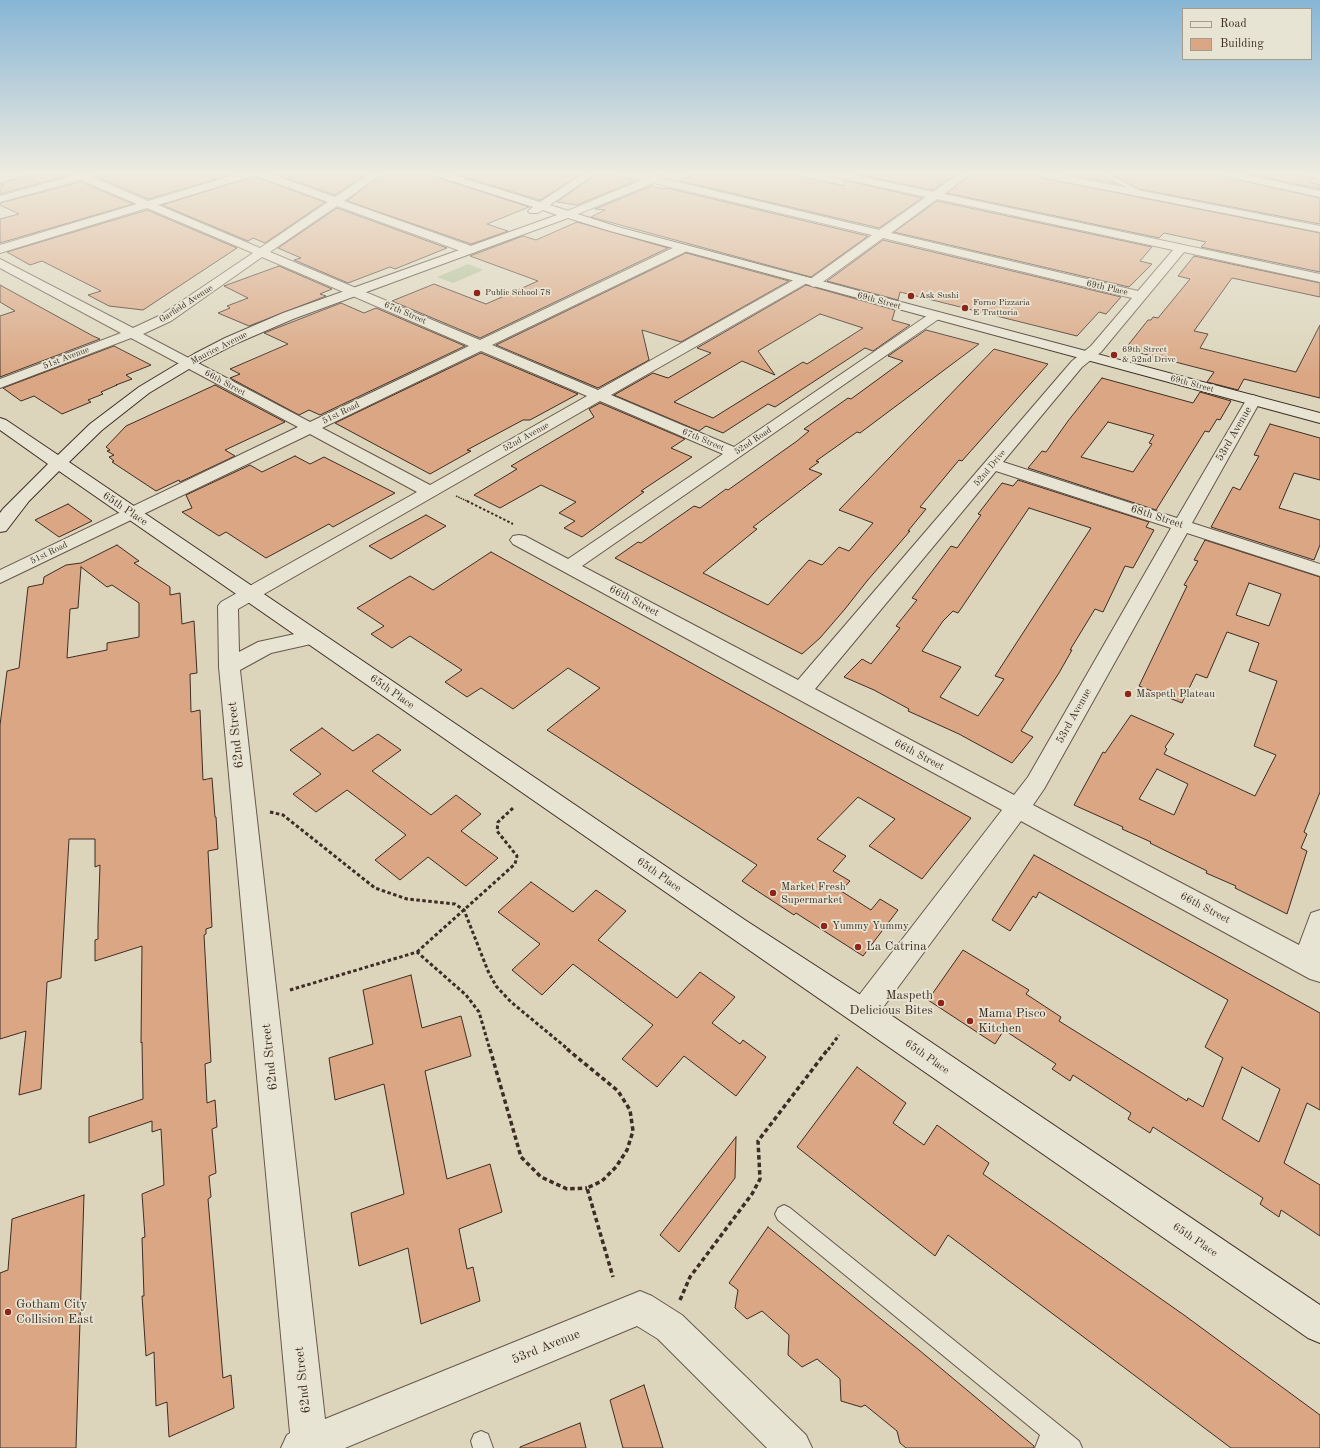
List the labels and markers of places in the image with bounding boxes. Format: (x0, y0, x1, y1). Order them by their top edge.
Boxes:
marker: Public School 78 (472, 288, 482, 298)
place label: Public School 78 (485, 288, 551, 298)
marker: Ask Sushi (906, 291, 916, 301)
place label: Ask Sushi (919, 291, 959, 301)
place label: Forno Pizzaria E Trattoria (973, 298, 1030, 319)
marker: Forno Pizzaria E Trattoria (960, 303, 970, 313)
place label: 69th Street & 52nd Drive (1122, 345, 1176, 366)
marker: 69th Street & 52nd Drive (1109, 350, 1119, 360)
place label: Maspeth Plateau (1136, 687, 1215, 701)
marker: Maspeth Plateau (1123, 689, 1133, 699)
place label: Market Fresh Supermarket (781, 880, 846, 906)
marker: Market Fresh Supermarket (768, 888, 778, 898)
place label: Yummy Yummy (832, 919, 909, 933)
marker: Yummy Yummy (819, 921, 829, 931)
place label: La Catrina (866, 939, 927, 955)
marker: La Catrina (853, 942, 863, 952)
place label: Maspeth Delicious Bites (849, 988, 933, 1019)
marker: Maspeth Delicious Bites (936, 998, 946, 1008)
place label: Mama Pisco Kitchen (978, 1006, 1046, 1037)
marker: Mama Pisco Kitchen (965, 1016, 975, 1026)
place label: Gotham City Collision East (16, 1297, 94, 1328)
marker: Gotham City Collision East (3, 1307, 13, 1317)

